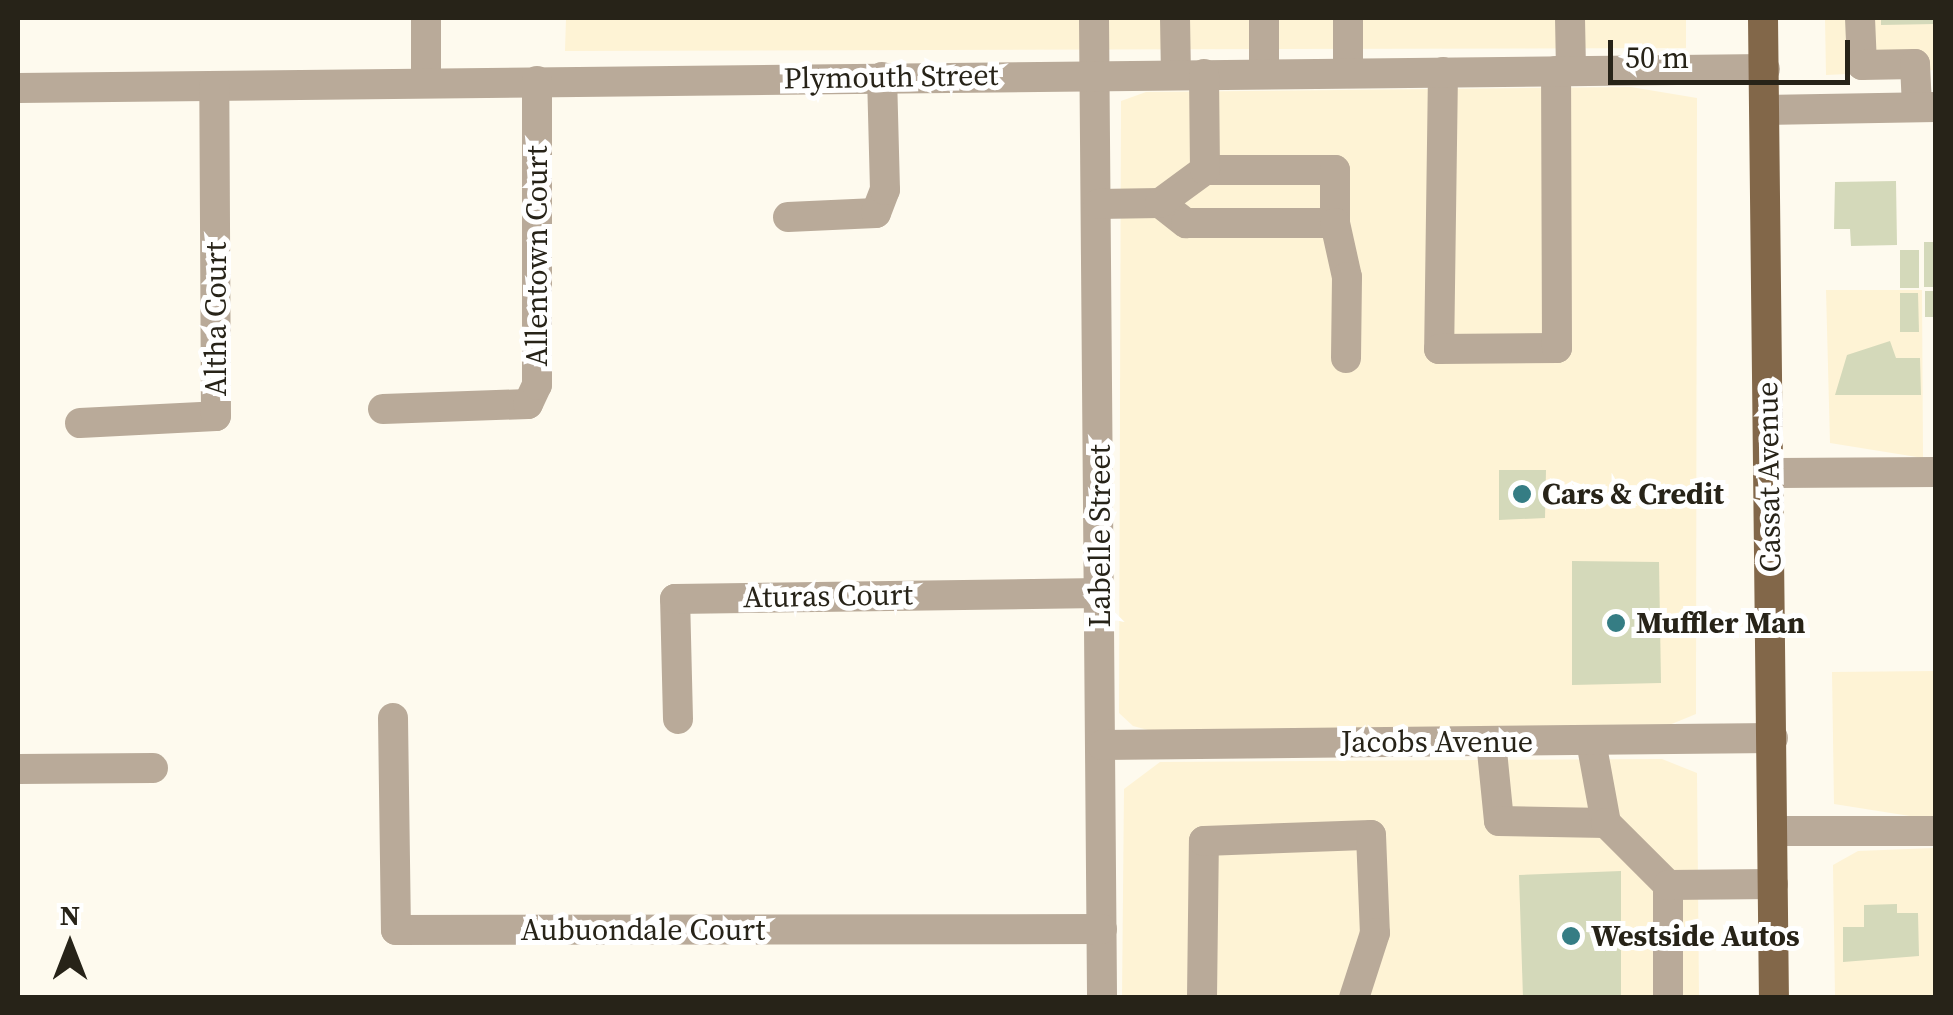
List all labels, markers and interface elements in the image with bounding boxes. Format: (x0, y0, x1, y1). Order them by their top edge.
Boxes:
scale bar (1613, 20, 1856, 82)
text: 50 m (1625, 37, 1689, 78)
street label: Plymouth Street (783, 57, 999, 97)
street label: Allentown Court (519, 145, 555, 367)
street label: Altha Court (198, 242, 234, 396)
street label: Cassat Avenue (1749, 381, 1789, 573)
street label: Labelle Street (1082, 444, 1118, 628)
place label: Cars & Credit (1542, 476, 1724, 512)
marker: Cars & Credit (1511, 483, 1533, 505)
street label: Aturas Court (743, 577, 913, 615)
place label: Muffler Man (1636, 605, 1805, 641)
marker: Muffler Man (1605, 612, 1627, 634)
street label: Jacobs Avenue (1341, 724, 1533, 760)
north arrow (20, 895, 120, 995)
text: N (60, 896, 80, 934)
street label: Aubuondale Court (521, 912, 765, 948)
place label: Westside Autos (1591, 918, 1800, 954)
marker: Westside Autos (1560, 925, 1582, 947)

